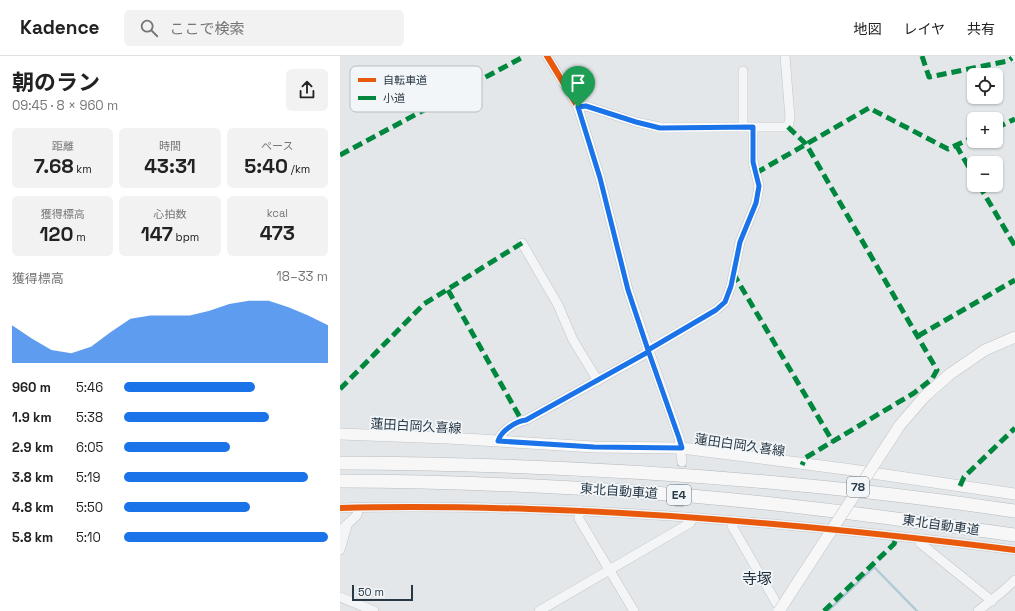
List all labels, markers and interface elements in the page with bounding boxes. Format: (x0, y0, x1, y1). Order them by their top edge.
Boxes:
search box (124, 10, 404, 46)
text: Kadence (20, 15, 100, 40)
icon: search (138, 17, 160, 39)
text: ここで検索 (170, 19, 245, 38)
text: 地図 (853, 20, 881, 38)
text: レイヤ (903, 20, 945, 38)
text: 共有 (967, 20, 995, 38)
legend (350, 66, 482, 112)
pin (561, 66, 595, 107)
text: 朝のラン (12, 68, 100, 96)
map controls (967, 68, 1003, 192)
button: locate (967, 68, 1003, 104)
button: share (286, 69, 328, 111)
icon: arrive (567, 72, 589, 94)
text: 自転車道 (383, 73, 427, 87)
text: 小道 (383, 91, 405, 105)
text: 09:45 · 8 × 960 m (12, 97, 118, 114)
button: + (967, 112, 1003, 148)
text: 距離 (52, 139, 74, 153)
text: 時間 (159, 139, 181, 153)
text: ペース (261, 139, 294, 153)
text: 7.68 (34, 153, 73, 179)
text: 43:31 (144, 153, 196, 179)
text: 5:40 (244, 153, 288, 179)
button: − (967, 156, 1003, 192)
text: km (73, 162, 92, 176)
text: /km (288, 162, 310, 176)
text: kcal (267, 206, 288, 220)
text: 獲得標高 (41, 207, 85, 221)
text: 心拍数 (153, 207, 186, 221)
text: 473 (260, 220, 295, 246)
text: 120 (40, 221, 73, 247)
text: 147 (141, 221, 173, 247)
text: m (73, 230, 86, 244)
text: bpm (173, 230, 199, 244)
text: 18–33 m (276, 268, 328, 285)
text: 獲得標高 (12, 270, 64, 287)
text: 960 m (12, 379, 51, 396)
text: 5:46 (76, 379, 103, 396)
text: 1.9 km (12, 409, 52, 426)
text: 5:38 (76, 409, 103, 426)
street label: 蓮田白岡久喜線 (370, 415, 462, 437)
street label: 蓮田白岡久喜線 (694, 430, 786, 460)
text: 2.9 km (12, 439, 53, 456)
text: 6:05 (76, 439, 103, 456)
text: 3.8 km (12, 469, 53, 486)
text: 5:19 (76, 469, 100, 486)
road number: 78 (847, 477, 869, 497)
street label: 東北自動車道 (579, 480, 659, 502)
road number: E4 (667, 485, 691, 505)
text: 4.8 km (12, 499, 54, 516)
text: 5:50 (76, 499, 103, 516)
street label: 東北自動車道 (901, 511, 981, 539)
text: 5.8 km (12, 529, 53, 546)
text: 5:10 (76, 529, 101, 546)
district label: 寺塚 (742, 569, 772, 588)
scale bar (352, 583, 413, 602)
text: 50 m (358, 585, 384, 599)

